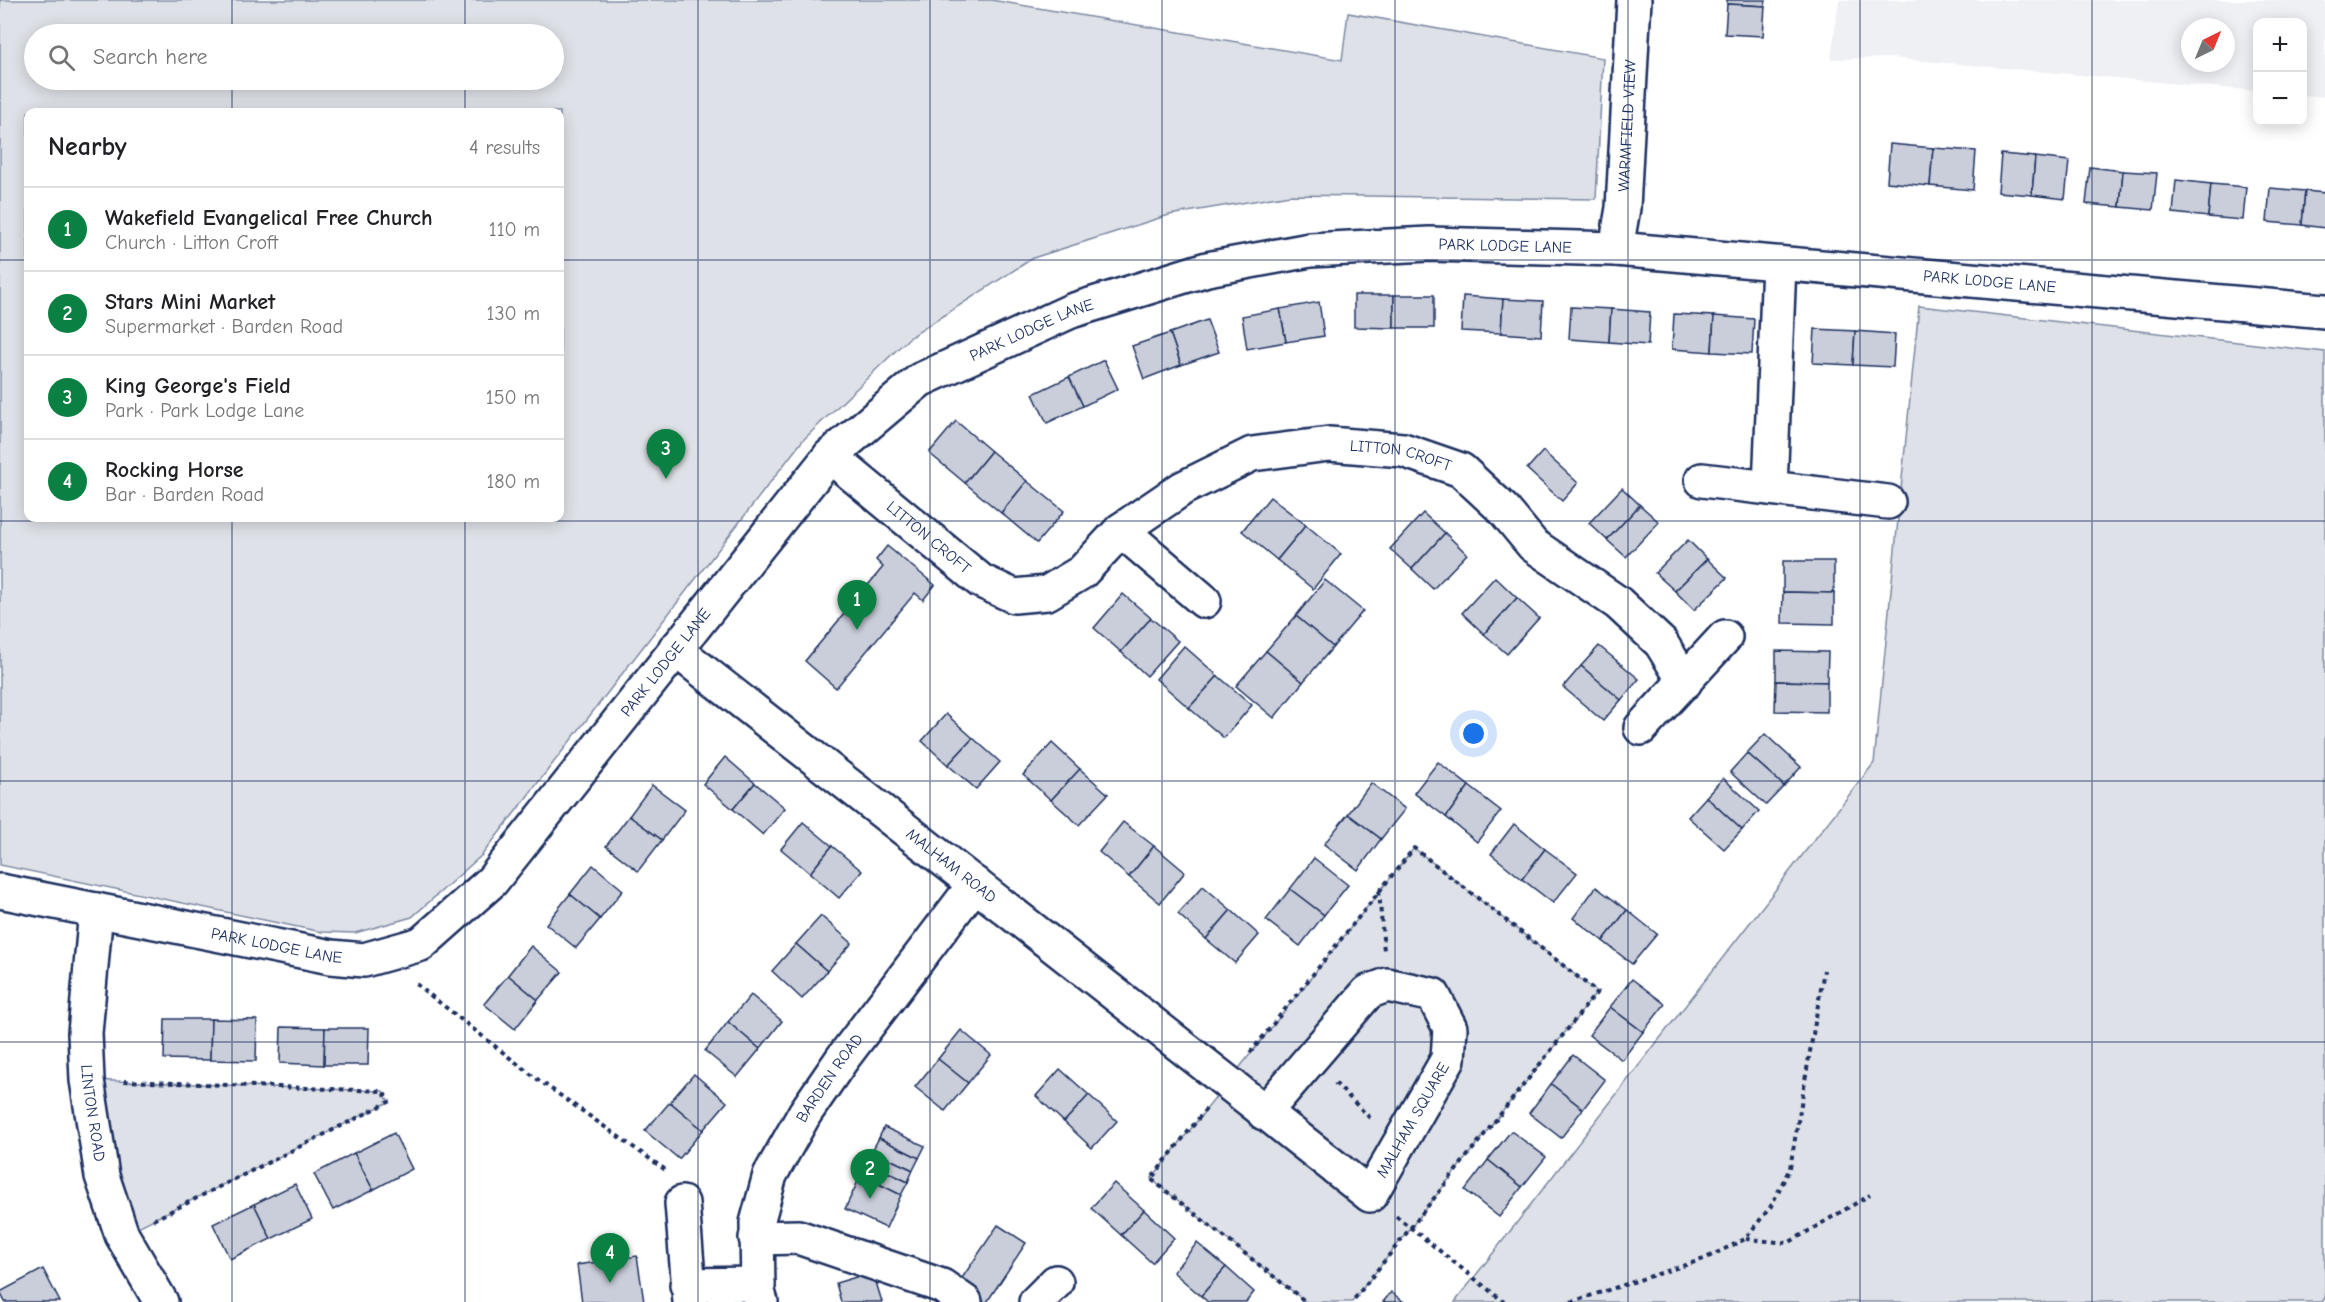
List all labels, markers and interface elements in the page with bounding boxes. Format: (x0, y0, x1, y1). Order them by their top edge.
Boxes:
north arrow (2181, 18, 2235, 72)
map controls (2253, 18, 2307, 126)
button: + (2253, 18, 2307, 72)
search box (24, 24, 564, 90)
icon: search (45, 41, 78, 74)
text: Search here (93, 44, 208, 70)
street label: WARMFIELD VIEW (1615, 59, 1640, 192)
button: − (2253, 72, 2307, 126)
text: Nearby (48, 132, 127, 162)
text: 4 results (469, 136, 540, 159)
text: Wakefield Evangelical Free Church (105, 205, 433, 231)
text: 1 (64, 218, 71, 241)
text: 110 m (489, 218, 540, 241)
text: Church · Litton Croft (105, 231, 278, 254)
street label: PARK LODGE LANE (1438, 235, 1572, 257)
street label: PARK LODGE LANE (1922, 267, 2057, 296)
text: Stars Mini Market (105, 289, 275, 315)
street label: PARK LODGE LANE (967, 295, 1096, 365)
text: 2 (63, 302, 72, 325)
text: 130 m (487, 302, 540, 325)
text: Supermarket · Barden Road (105, 315, 343, 338)
text: King George's Field (105, 373, 291, 399)
text: 3 (63, 386, 72, 409)
text: 150 m (486, 386, 540, 409)
text: Park · Park Lodge Lane (105, 399, 304, 422)
pin: 3 (646, 430, 686, 479)
street label: LITTON CROFT (1349, 437, 1454, 475)
text: Rocking Horse (105, 457, 244, 483)
text: 4 (63, 470, 72, 493)
text: 180 m (486, 470, 540, 493)
text: Bar · Barden Road (105, 483, 264, 506)
street label: LITTON CROFT (883, 498, 975, 578)
pin: 1 (838, 580, 876, 630)
street label: PARK LODGE LANE (617, 604, 715, 720)
your location (1459, 719, 1488, 748)
street label: MALHAM ROAD (903, 825, 1000, 907)
street label: PARK LODGE LANE (209, 924, 343, 967)
street label: BARDEN ROAD (793, 1030, 867, 1125)
street label: MALHAM SQUARE (1373, 1059, 1453, 1181)
street label: LINTON ROAD (77, 1064, 109, 1163)
pin: 2 (850, 1150, 890, 1199)
pin: 4 (590, 1234, 630, 1283)

